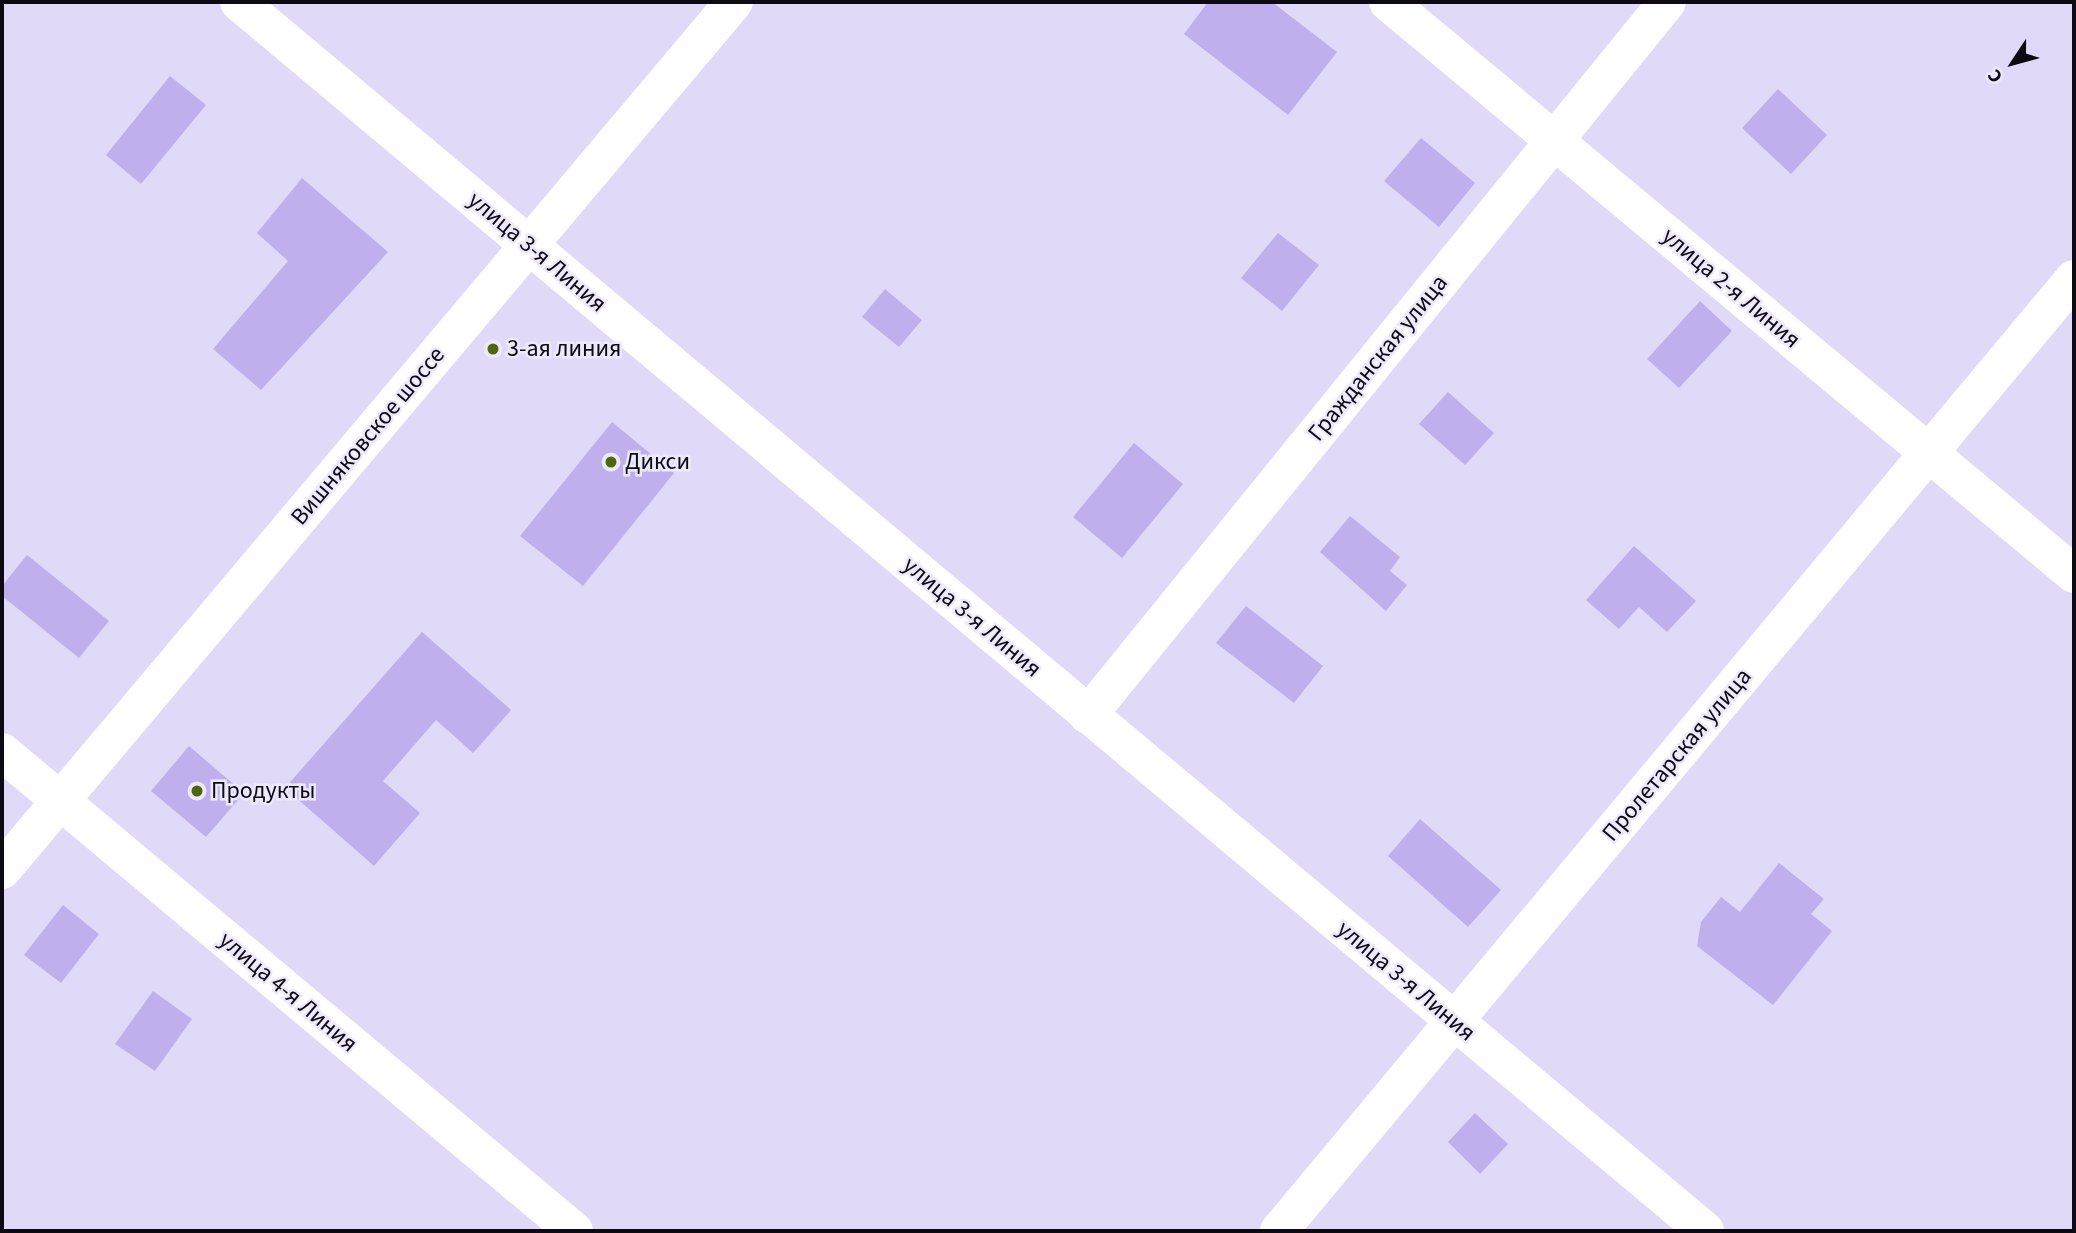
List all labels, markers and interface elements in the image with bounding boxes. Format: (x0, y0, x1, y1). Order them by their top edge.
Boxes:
north arrow (1978, 28, 2048, 98)
text: С (1981, 63, 2010, 88)
street label: улица 3-я Линия (462, 186, 612, 318)
street label: улица 2-я Линия (1656, 222, 1806, 354)
street label: Гражданская улица (1302, 269, 1454, 447)
place label: 3-ая линия (507, 335, 621, 363)
street label: Вишняковское шоссе (285, 341, 451, 531)
marker: 3-ая линия (485, 341, 501, 357)
place label: Дикси (625, 448, 690, 476)
marker: Дикси (603, 454, 619, 470)
street label: улица 3-я Линия (897, 551, 1047, 683)
street label: Пролетарская улица (1596, 663, 1758, 847)
place label: Продукты (211, 777, 315, 805)
marker: Продукты (189, 783, 205, 799)
street label: улица 3-я Линия (1331, 915, 1481, 1047)
street label: улица 4-я Линия (213, 926, 363, 1058)

